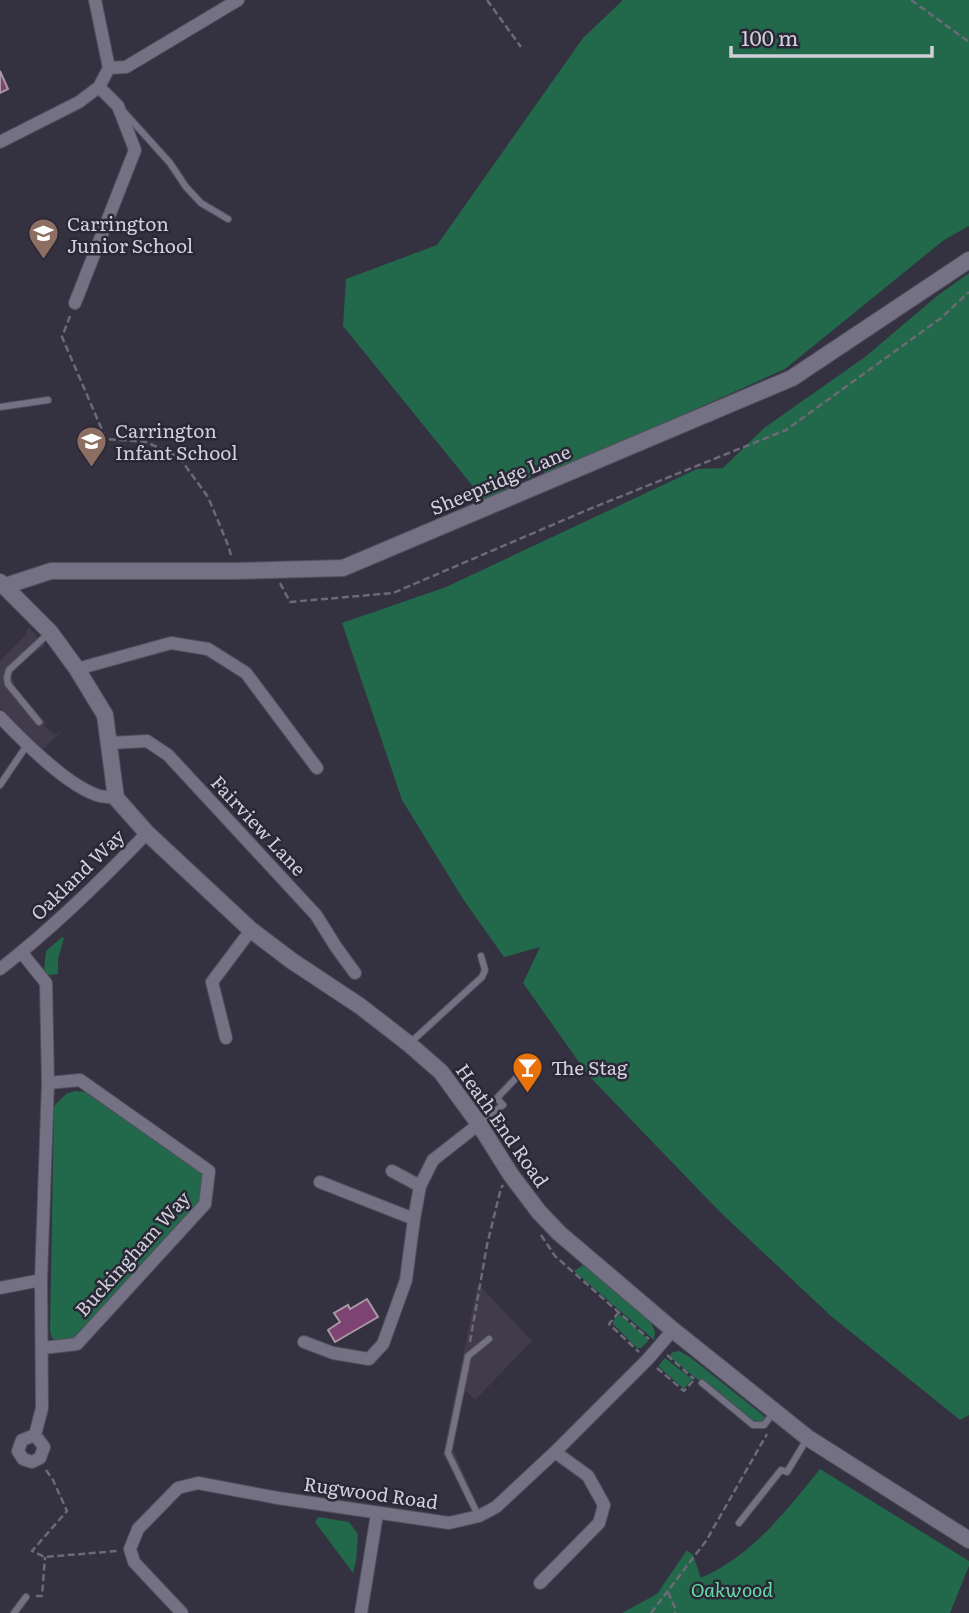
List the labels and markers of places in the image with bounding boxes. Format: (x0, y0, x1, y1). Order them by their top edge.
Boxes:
place label: Carrington Junior School (67, 209, 193, 259)
school or university icon: Carrington Junior School (27, 217, 61, 261)
place label: Carrington Infant School (115, 416, 238, 466)
school or university icon: Carrington Infant School (75, 424, 109, 468)
bar icon: The Stag (511, 1050, 545, 1094)
place label: The Stag (551, 1053, 628, 1081)

